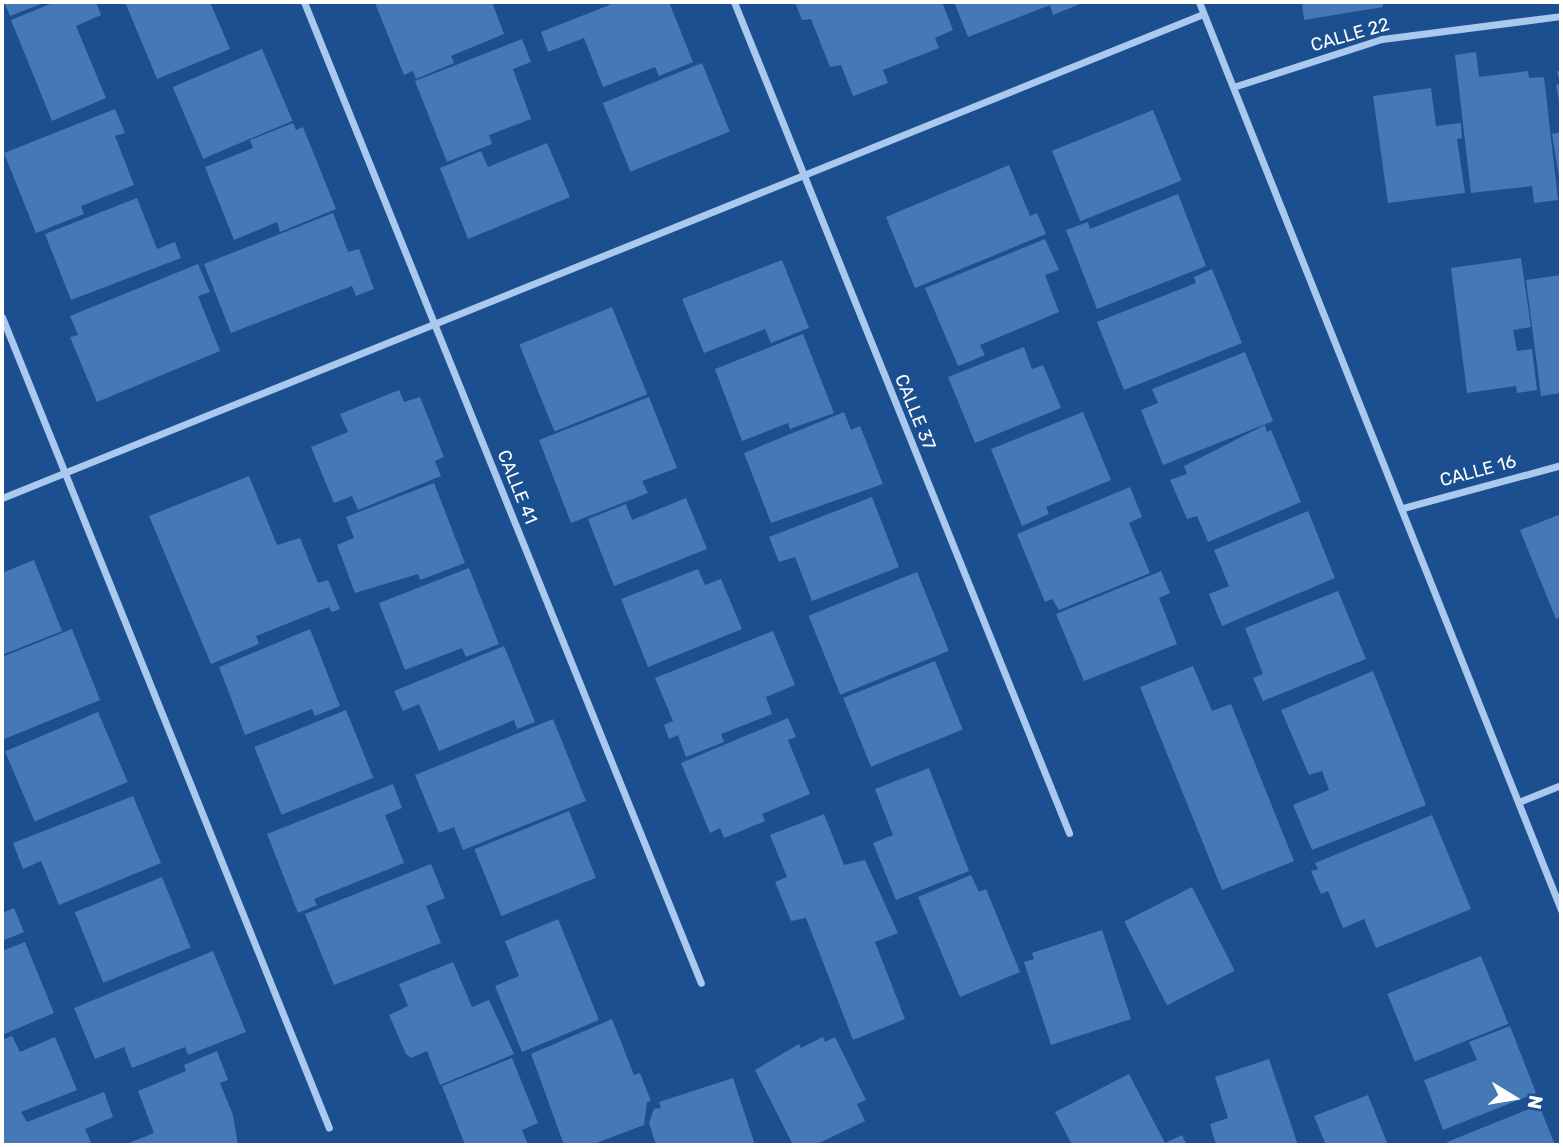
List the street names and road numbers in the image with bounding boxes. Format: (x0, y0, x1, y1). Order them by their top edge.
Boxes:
street label: CALLE 22 (1308, 14, 1392, 56)
street label: CALLE 37 (890, 371, 940, 453)
street label: CALLE 41 (492, 447, 542, 527)
street label: CALLE 16 (1438, 450, 1518, 492)

